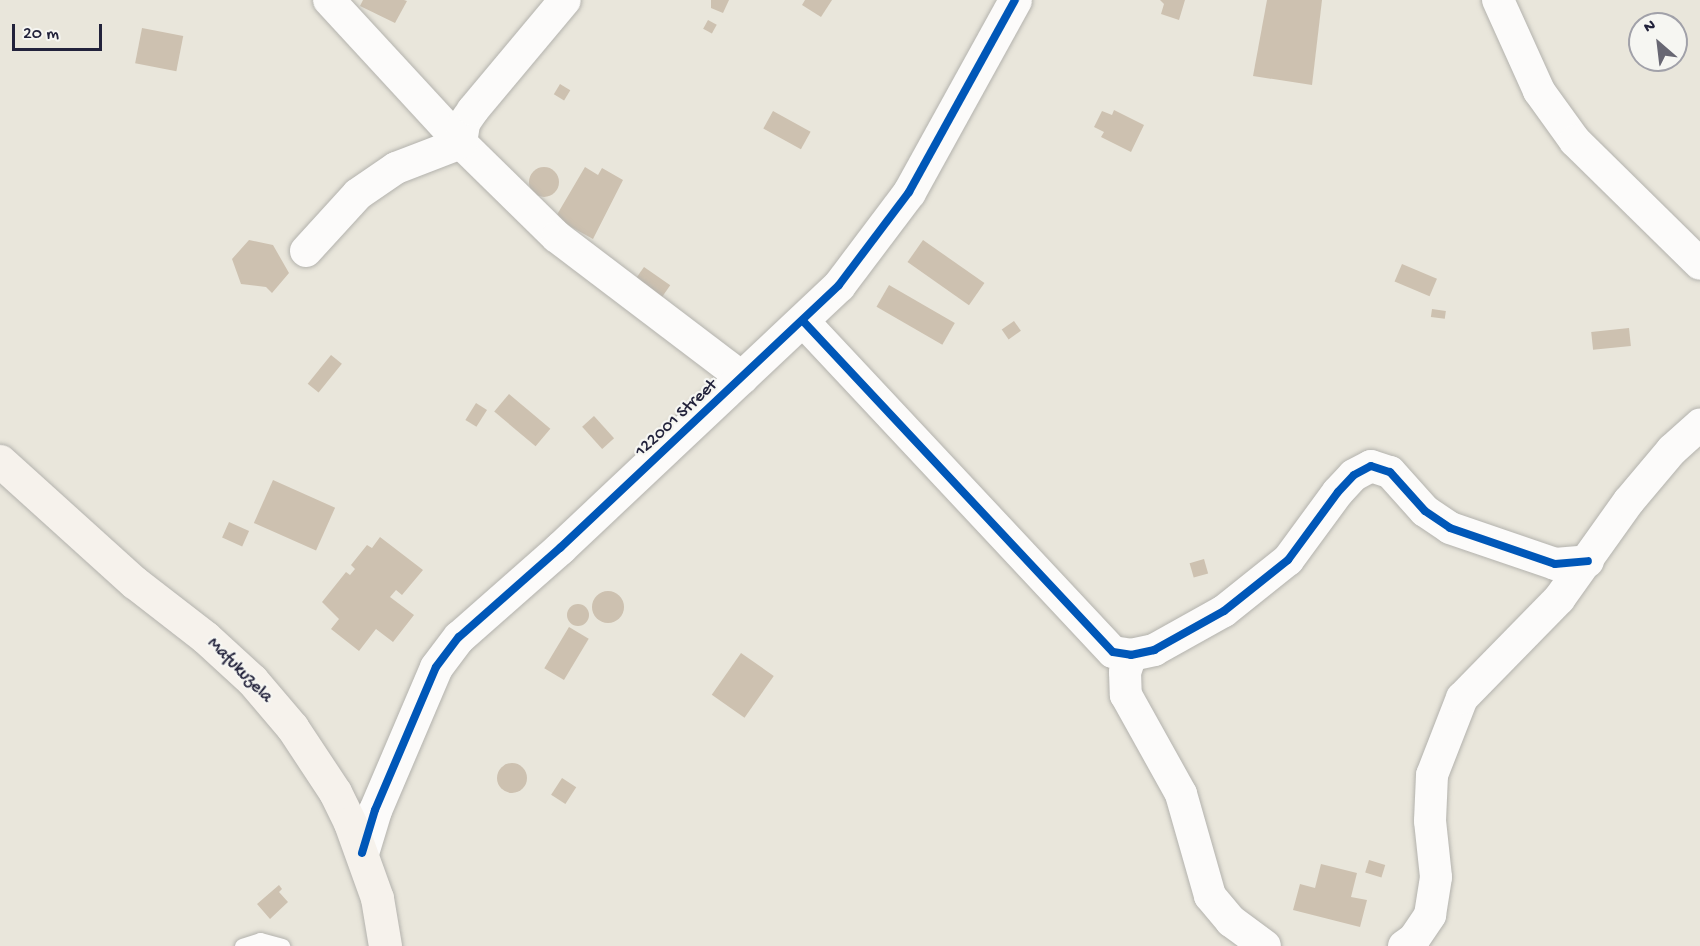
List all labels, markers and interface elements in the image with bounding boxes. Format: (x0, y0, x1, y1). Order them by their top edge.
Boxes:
scale bar (15, 12, 105, 50)
north arrow (1628, 12, 1688, 72)
text: N (1641, 17, 1659, 38)
text: 20 m (23, 24, 59, 45)
street label: 122001 Street (631, 375, 723, 463)
street label: Mafukuzela (202, 634, 276, 708)

